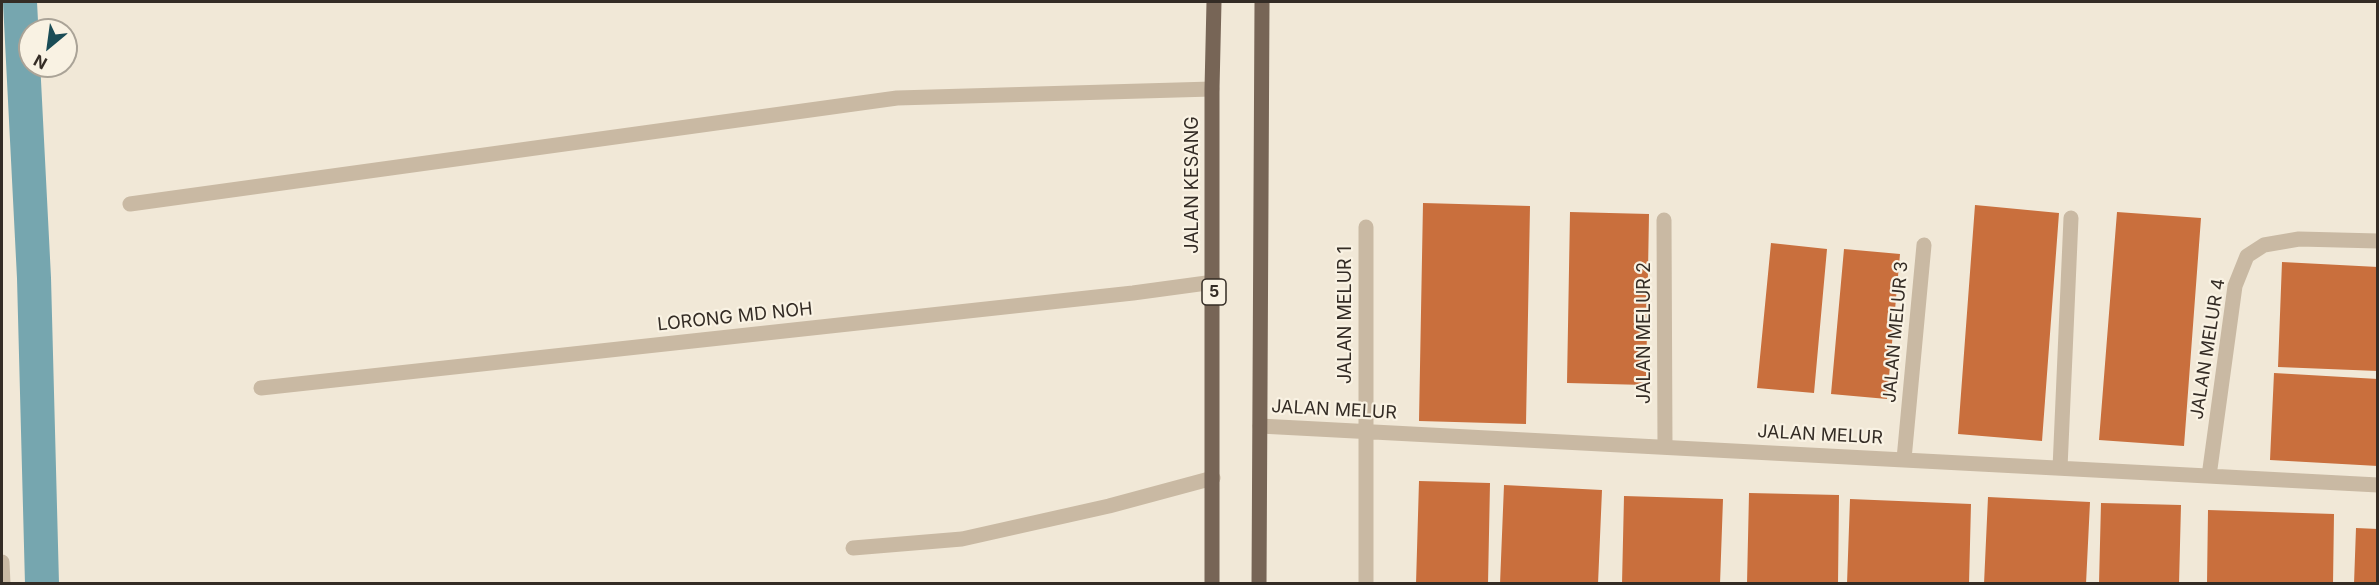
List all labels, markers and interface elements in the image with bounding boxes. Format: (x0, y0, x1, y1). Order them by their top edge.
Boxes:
north arrow (18, 18, 78, 78)
text: N (30, 50, 50, 74)
street label: JALAN KESANG (1182, 116, 1204, 254)
street label: JALAN MELUR 1 (1335, 246, 1357, 384)
street label: JALAN MELUR 3 (1879, 260, 1913, 404)
street label: JALAN MELUR 2 (1634, 262, 1656, 404)
street label: JALAN MELUR 4 (2186, 277, 2230, 421)
road number: 5 (1202, 279, 1226, 305)
street label: LORONG MD NOH (656, 298, 814, 336)
street label: JALAN MELUR (1271, 396, 1397, 424)
street label: JALAN MELUR (1757, 421, 1883, 449)

